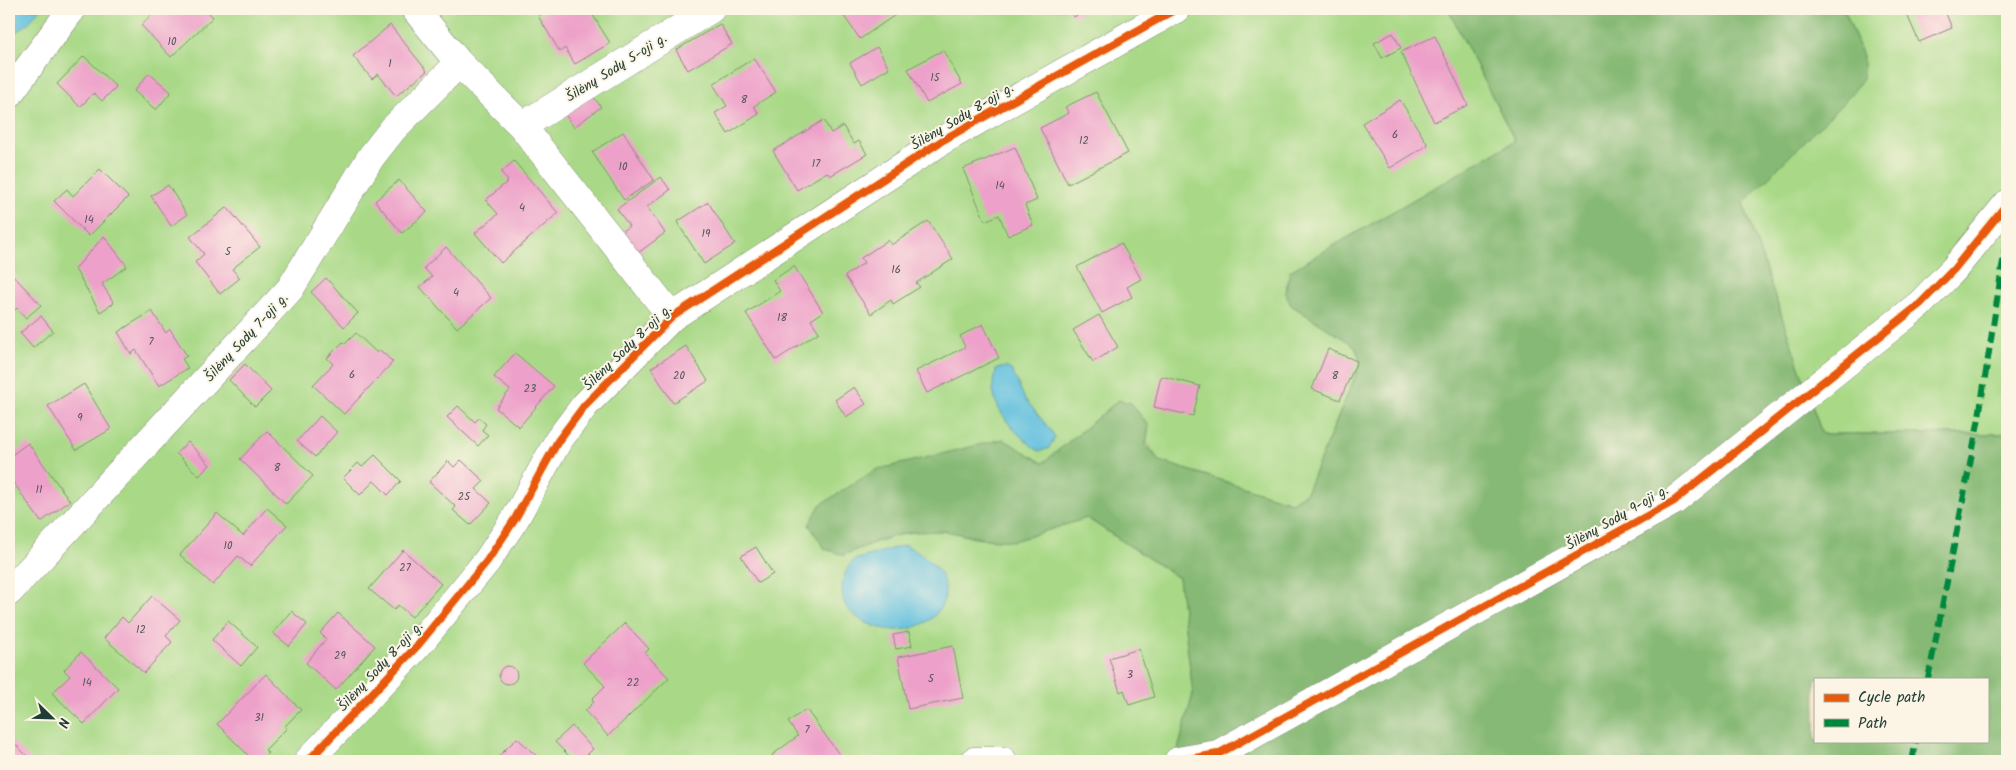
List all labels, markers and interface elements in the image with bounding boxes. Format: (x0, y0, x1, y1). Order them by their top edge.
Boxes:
street label: Šilėnų Sodų 5-oji g. (562, 28, 671, 108)
house number: 10 (168, 33, 177, 51)
house number: 1 (388, 55, 392, 73)
house number: 15 (930, 69, 941, 87)
street label: Šilėnų Sodų 8-oji g. (907, 77, 1018, 156)
house number: 8 (741, 91, 748, 109)
house number: 6 (1392, 126, 1398, 144)
house number: 12 (1079, 132, 1089, 150)
house number: 17 (812, 155, 821, 173)
house number: 10 (619, 158, 628, 176)
house number: 14 (995, 177, 1005, 195)
house number: 4 (519, 199, 525, 217)
house number: 14 (84, 211, 94, 229)
house number: 19 (702, 225, 711, 243)
house number: 5 (225, 243, 232, 261)
house number: 16 (891, 261, 901, 279)
house number: 4 (453, 284, 459, 302)
street label: Šilėnų Sodų 7-oji g. (200, 288, 294, 387)
street label: Šilėnų Sodų 8-oji g. (578, 299, 677, 396)
house number: 18 (777, 309, 787, 327)
house number: 7 (148, 333, 154, 351)
house number: 6 (349, 366, 355, 384)
house number: 20 (673, 367, 685, 385)
house number: 8 (1332, 367, 1339, 385)
house number: 23 (524, 380, 536, 398)
house number: 9 (77, 409, 83, 427)
house number: 8 (274, 459, 281, 477)
street label: Šilėnų Sodų 9-oji g. (1562, 480, 1673, 556)
house number: 11 (36, 481, 42, 499)
house number: 25 (458, 488, 471, 506)
house number: 10 (224, 537, 233, 555)
house number: 27 (399, 559, 412, 577)
street label: Šilėnų Sodų 8-oji g. (333, 616, 429, 717)
house number: 12 (136, 621, 146, 639)
house number: 29 (334, 647, 347, 665)
house number: 3 (1127, 666, 1133, 684)
house number: 5 (928, 670, 935, 688)
house number: 14 (82, 674, 92, 692)
house number: 22 (627, 674, 639, 692)
legend (1814, 678, 1988, 742)
text: Cycle path (1858, 686, 1925, 710)
north arrow (28, 692, 78, 742)
house number: 31 (254, 709, 264, 727)
text: Path (1858, 712, 1887, 736)
text: N (51, 714, 75, 731)
house number: 7 (804, 721, 810, 739)

